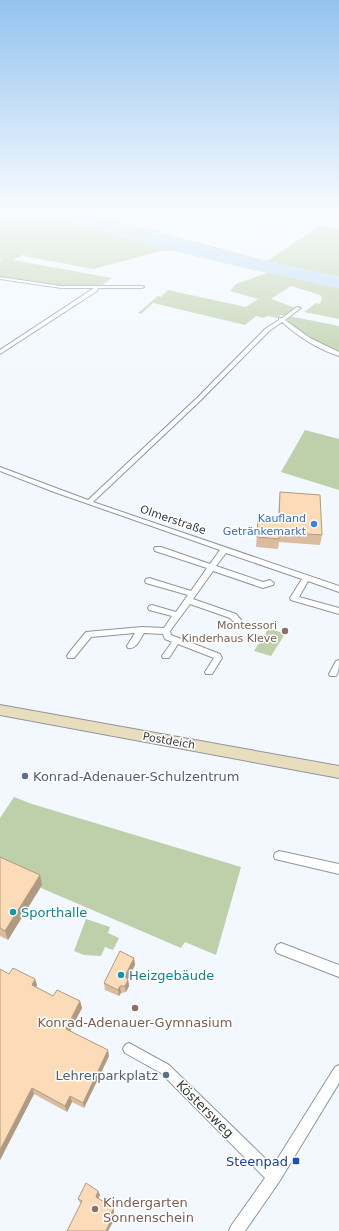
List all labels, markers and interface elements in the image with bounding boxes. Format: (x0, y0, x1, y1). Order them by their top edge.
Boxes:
street label: Olmerstraße (138, 503, 208, 537)
place label: Kaufland Getränkemarkt (223, 512, 307, 538)
marker: Kaufland Getränkemarkt (309, 519, 319, 529)
place label: Montessori Kinderhaus Kleve (181, 619, 277, 645)
marker: Montessori Kinderhaus Kleve (280, 626, 290, 636)
street label: Postdeich (142, 730, 196, 752)
place label: Konrad-Adenauer-Schulzentrum (33, 769, 240, 784)
marker: Konrad-Adenauer-Schulzentrum (20, 771, 30, 781)
place label: Sporthalle (21, 905, 87, 920)
marker: Sporthalle (8, 907, 18, 917)
place label: Heizgebäude (129, 968, 214, 983)
marker: Heizgebäude (116, 970, 126, 980)
marker: Konrad-Adenauer-Gymnasium (130, 1003, 140, 1013)
place label: Konrad-Adenauer-Gymnasium (38, 1015, 233, 1030)
place label: Lehrerparkplatz (56, 1068, 158, 1083)
marker: Lehrerparkplatz (161, 1070, 171, 1080)
street label: Köstersweg (173, 1077, 237, 1141)
place label: Steenpad (226, 1154, 288, 1169)
marker: Steenpad (291, 1156, 301, 1166)
place label: Kindergarten Sonnenschein (103, 1195, 194, 1225)
marker: Kindergarten Sonnenschein (90, 1204, 100, 1214)

